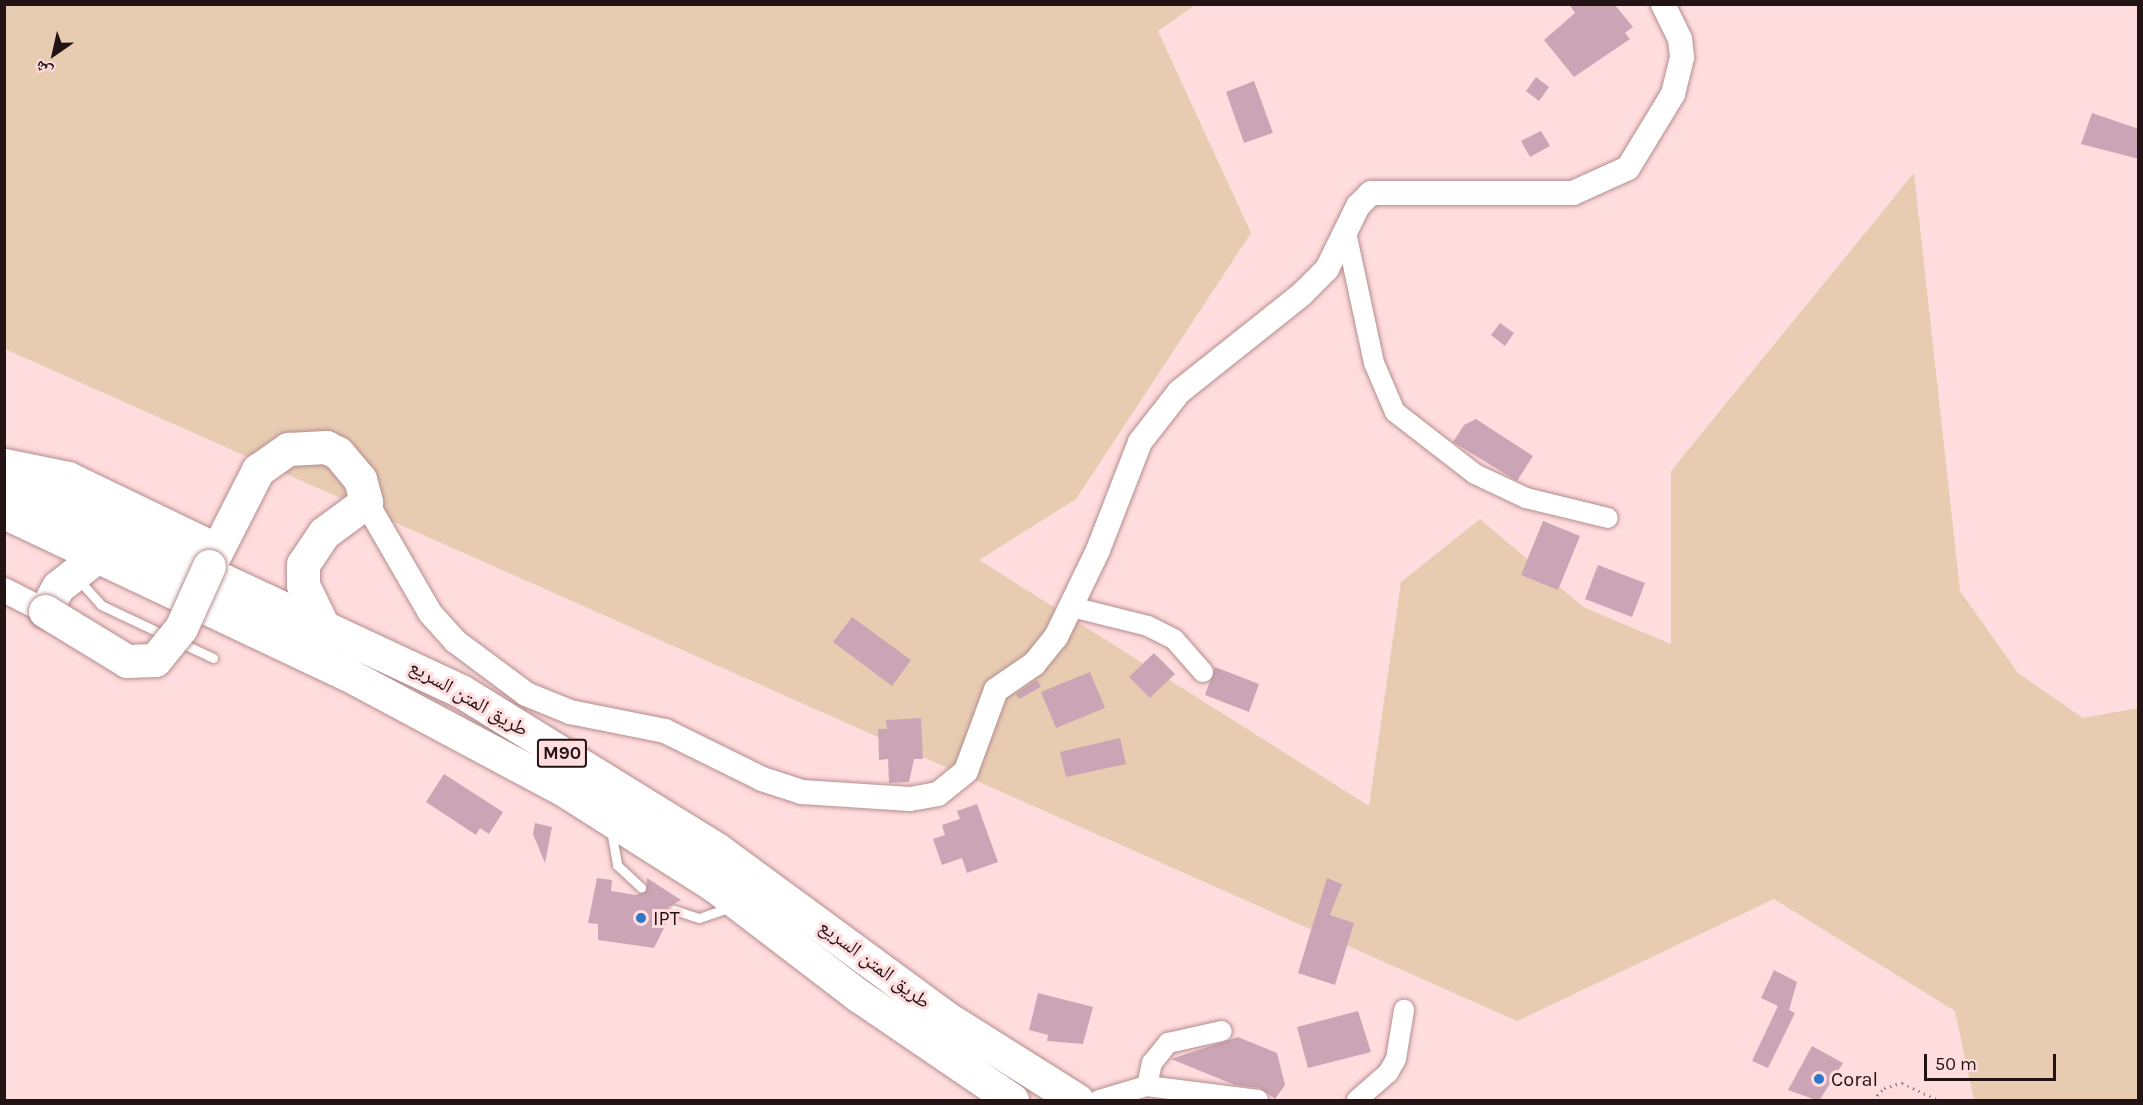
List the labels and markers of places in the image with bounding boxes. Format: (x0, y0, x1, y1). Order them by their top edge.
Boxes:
place label: IPT (653, 906, 680, 930)
marker: IPT (634, 911, 648, 925)
place label: Coral (1831, 1067, 1878, 1091)
marker: Coral (1812, 1072, 1826, 1086)

